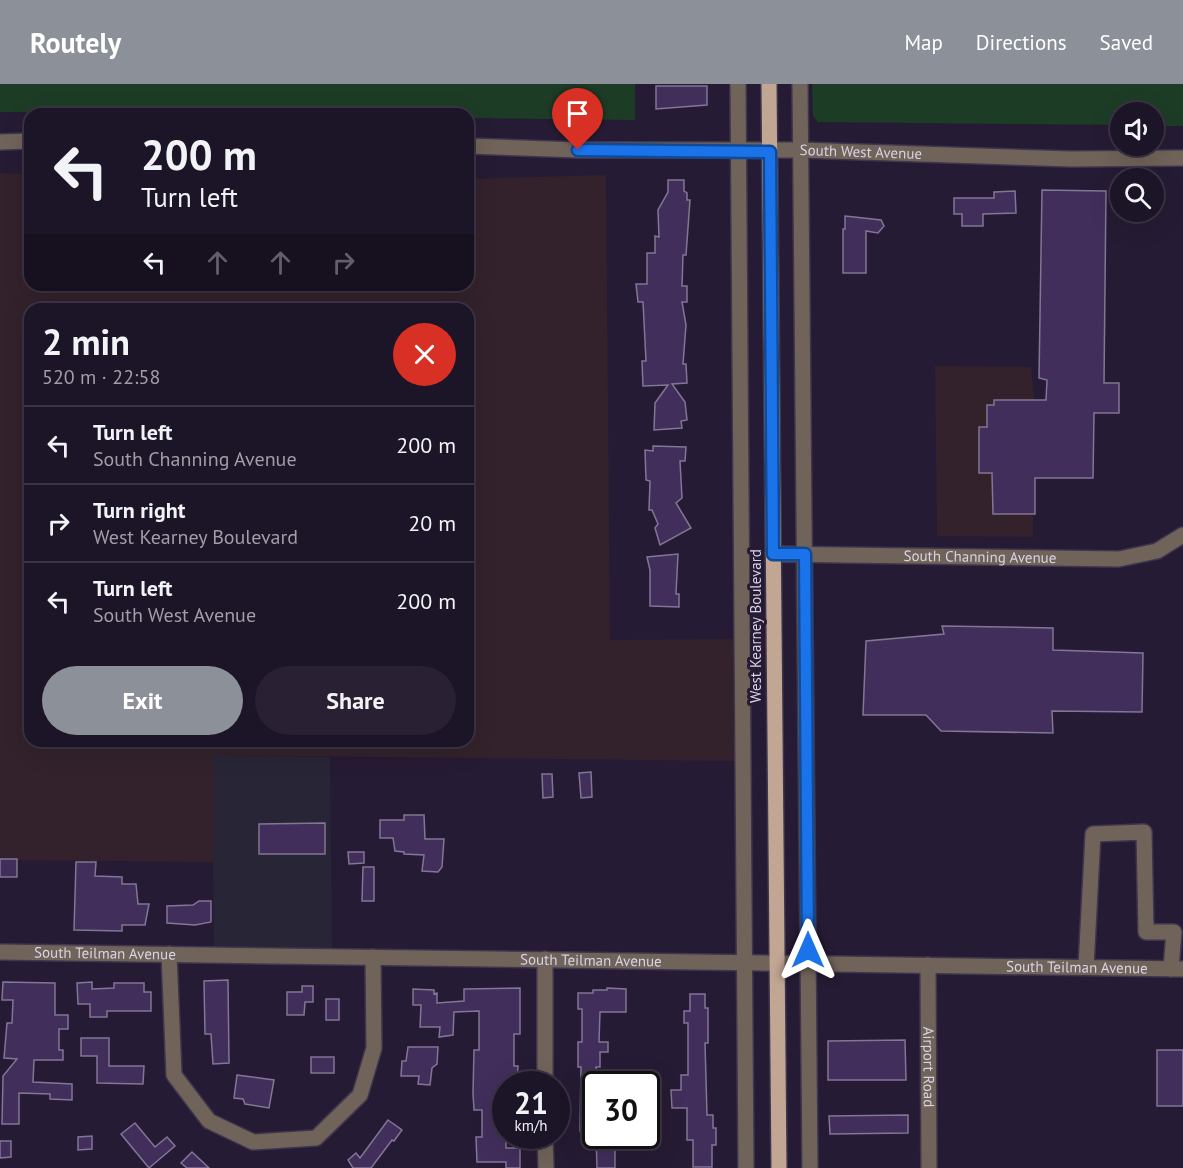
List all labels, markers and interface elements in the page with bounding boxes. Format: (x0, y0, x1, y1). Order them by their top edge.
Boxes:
text: Routely (30, 24, 121, 61)
text: Map (904, 29, 943, 56)
text: Directions (976, 29, 1067, 56)
text: Saved (1100, 29, 1153, 56)
pin (552, 88, 603, 150)
icon: arrive (561, 97, 594, 130)
map controls (1110, 102, 1164, 222)
button: sound (1110, 102, 1164, 156)
text: 200 m (141, 127, 257, 182)
icon: left (42, 132, 120, 210)
street label: South West Avenue (799, 140, 922, 163)
button: search (1110, 168, 1164, 222)
text: Turn left (141, 180, 238, 214)
icon: left (138, 246, 171, 279)
icon: ahead (201, 246, 234, 279)
icon: ahead (264, 246, 297, 279)
icon: right (327, 246, 360, 279)
text: 2 min (42, 318, 130, 365)
button: close (393, 323, 456, 386)
text: 520 m · 22:58 (42, 364, 160, 390)
text: Turn left (93, 418, 173, 446)
icon: left (42, 429, 75, 462)
text: 200 m (396, 431, 456, 459)
text: South Channing Avenue (93, 446, 297, 472)
text: Turn right (93, 496, 185, 524)
icon: right (42, 507, 75, 540)
text: 20 m (408, 509, 456, 537)
text: West Kearney Boulevard (93, 524, 298, 550)
street label: South Channing Avenue (903, 546, 1057, 567)
street label: West Kearney Boulevard (746, 549, 765, 703)
text: Turn left (93, 574, 173, 602)
icon: left (42, 585, 75, 618)
text: 200 m (396, 587, 456, 615)
text: South West Avenue (93, 602, 256, 628)
button: Exit (42, 666, 243, 735)
button: Share (255, 666, 456, 735)
position arrow (776, 918, 840, 982)
street label: South Teilman Avenue (34, 942, 176, 964)
street label: South Teilman Avenue (520, 949, 662, 971)
street label: South Teilman Avenue (1006, 956, 1148, 977)
street label: Airport Road (919, 1027, 939, 1107)
speed limit sign: 30 (582, 1071, 660, 1149)
text: 21 (514, 1083, 548, 1122)
text: km/h (515, 1116, 547, 1135)

